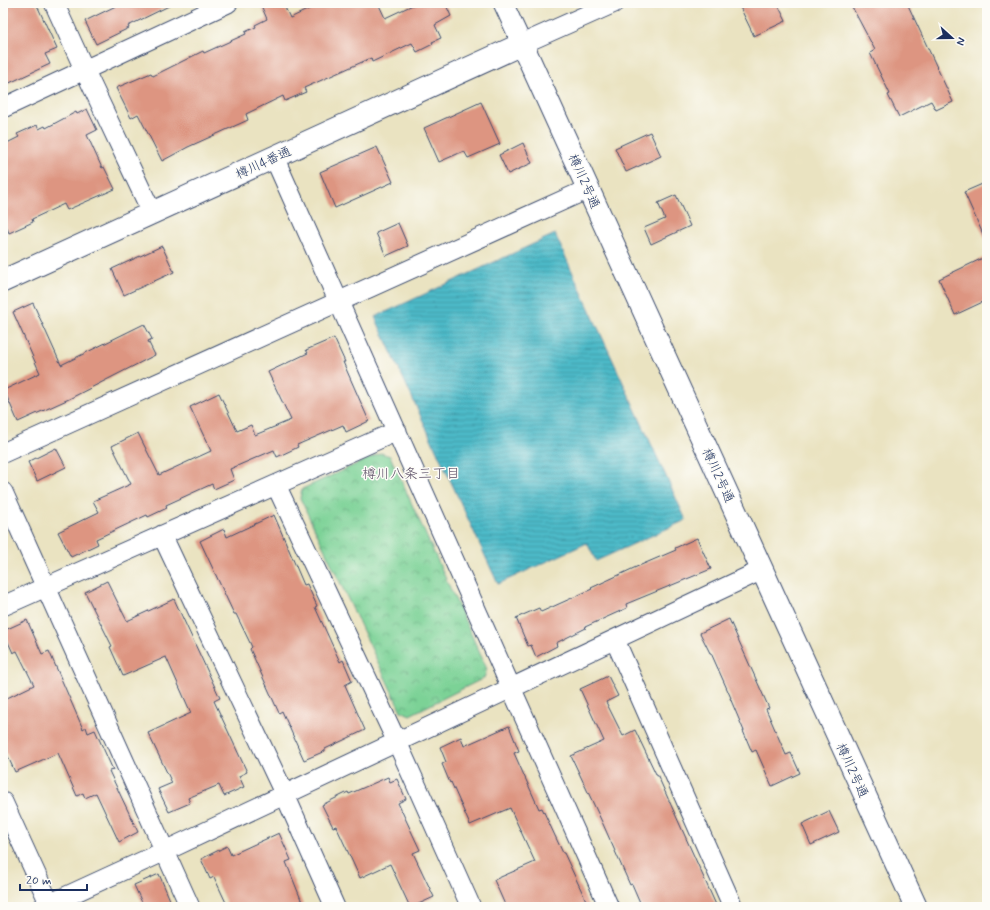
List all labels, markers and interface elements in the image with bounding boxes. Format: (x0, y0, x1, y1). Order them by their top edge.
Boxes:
north arrow (932, 18, 972, 58)
text: N (953, 35, 968, 47)
street label: 樽川4番通 (233, 143, 294, 184)
street label: 樽川2号通 (564, 151, 603, 212)
street label: 樽川2号通 (698, 446, 738, 506)
district label: 樽川八条三丁目 (362, 465, 460, 483)
street label: 樽川2号通 (832, 741, 872, 801)
scale bar (20, 866, 87, 892)
text: 20 m (26, 873, 52, 889)

